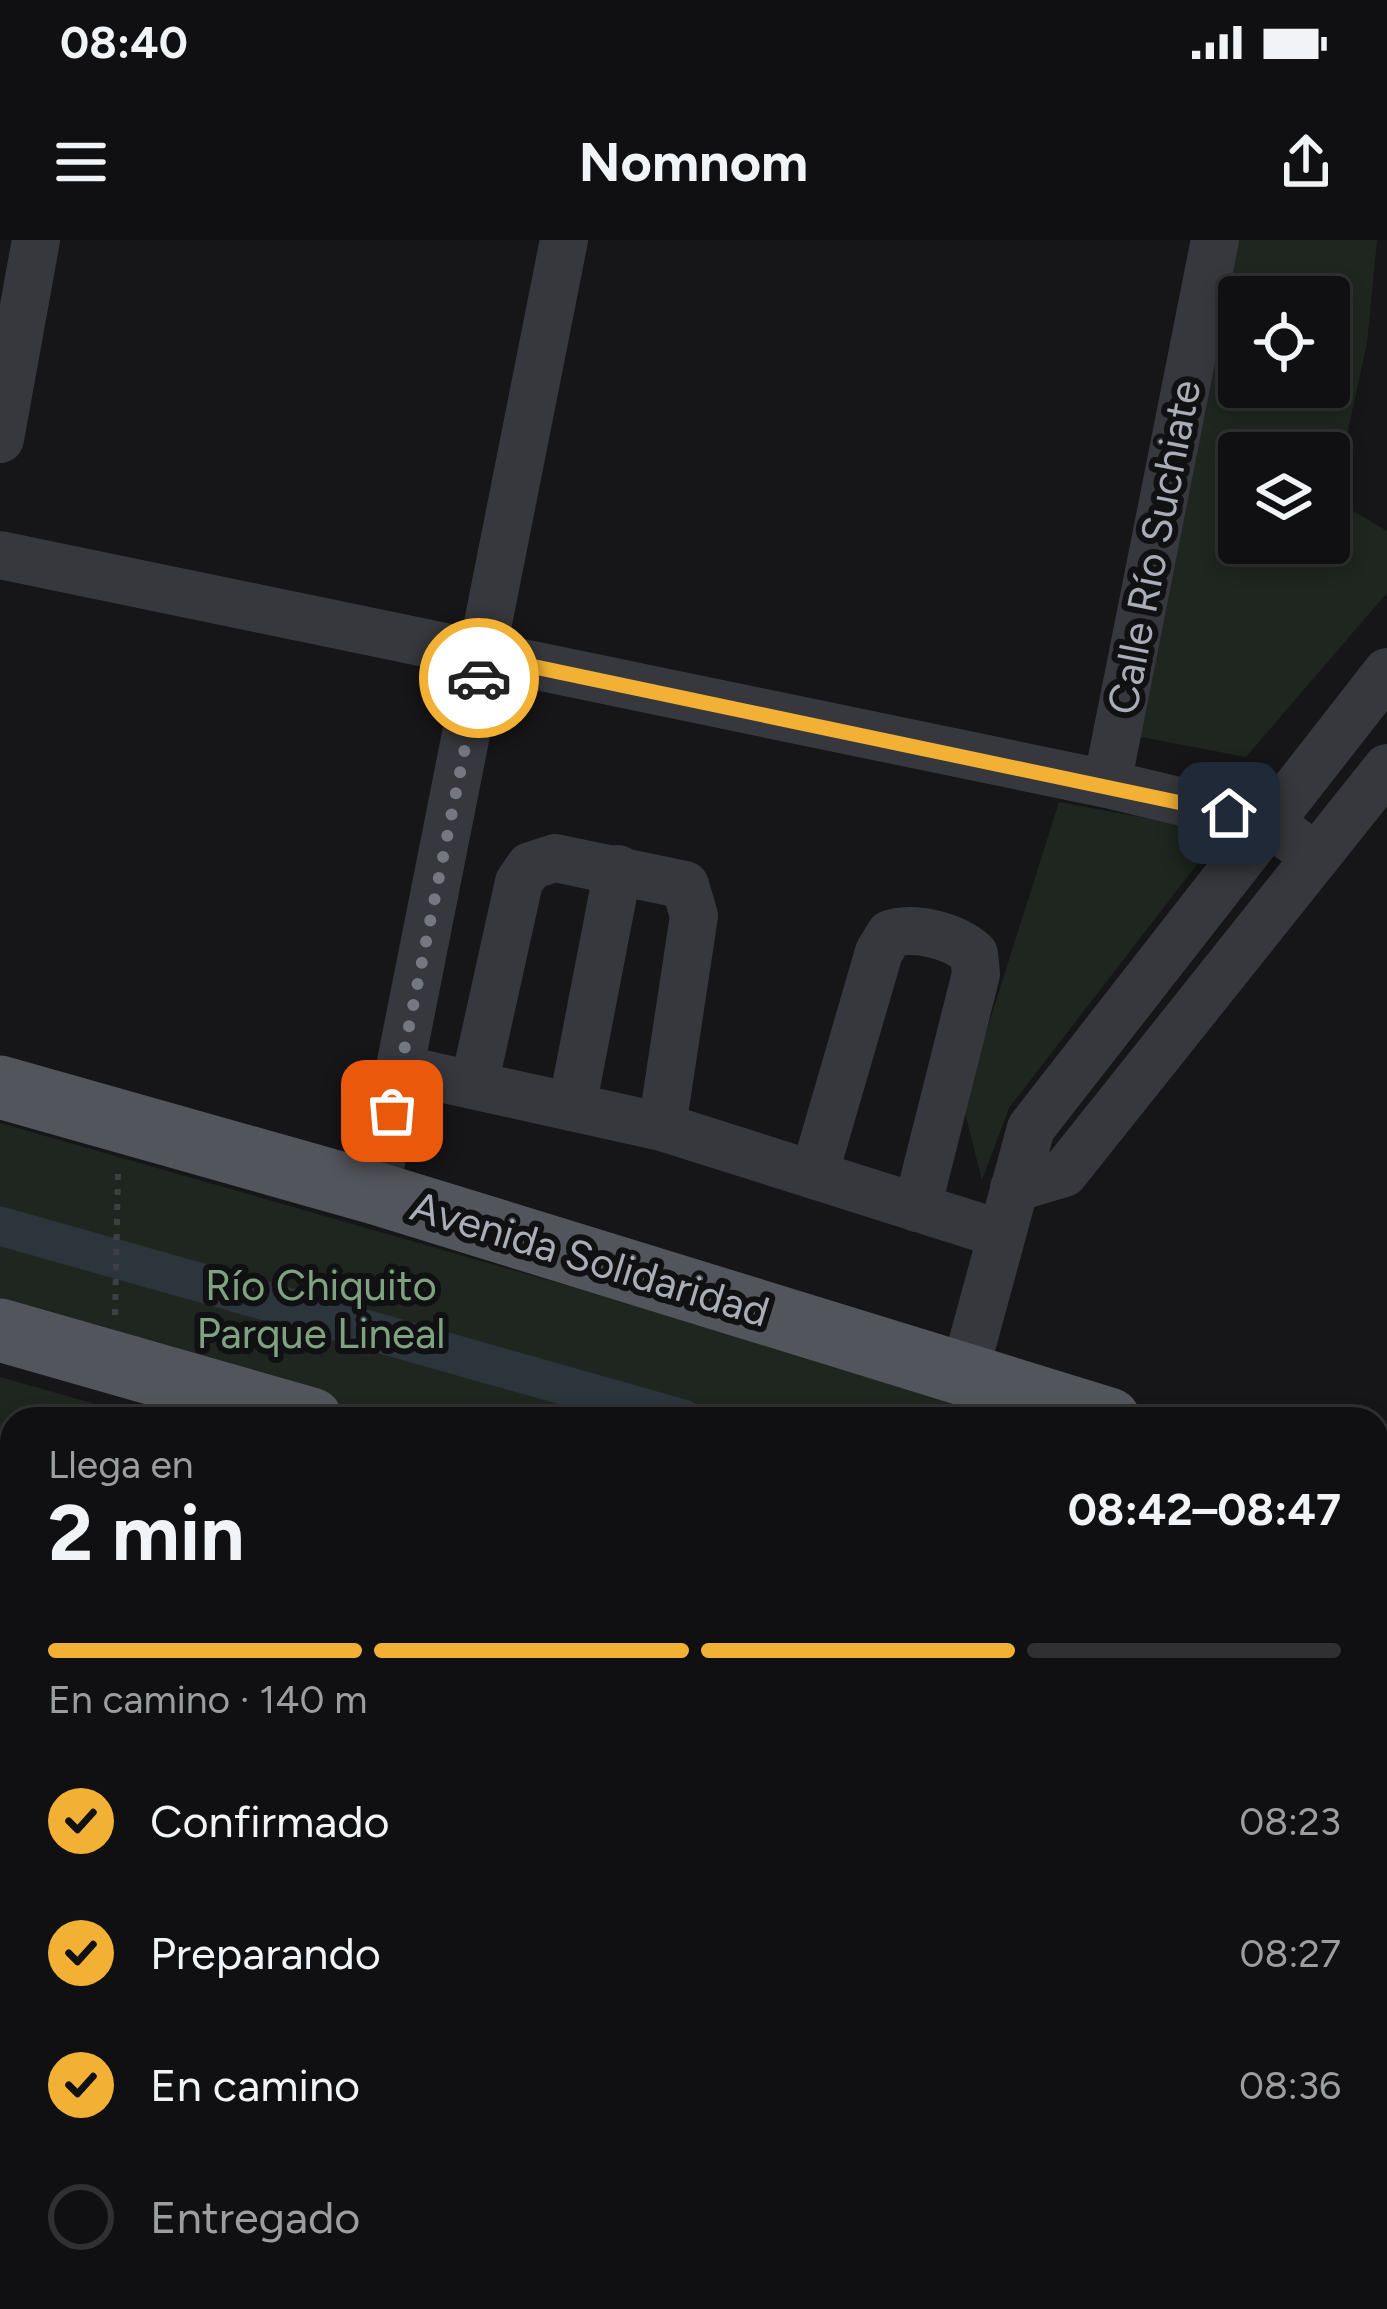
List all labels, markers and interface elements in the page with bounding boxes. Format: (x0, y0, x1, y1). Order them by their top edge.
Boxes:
text: 08:40 (60, 15, 188, 69)
icon: menu (48, 129, 114, 195)
icon: share (1273, 129, 1339, 195)
text: Nomnom (579, 130, 808, 195)
map controls (1218, 276, 1350, 564)
button: locate (1218, 276, 1350, 408)
street label: Calle Río Suchiate (1097, 375, 1211, 719)
button: layers (1218, 432, 1350, 564)
courier (419, 618, 539, 738)
icon: car (446, 645, 512, 711)
pin (1178, 762, 1280, 864)
icon: home (1196, 780, 1262, 846)
pin (341, 1060, 443, 1162)
icon: bag (359, 1078, 425, 1144)
street label: Avenida Solidaridad (405, 1180, 775, 1338)
park label: Río Chiquito Parque Lineal (196, 1260, 446, 1359)
text: Llega en (48, 1441, 194, 1488)
text: 08:42–08:47 (1068, 1482, 1341, 1536)
text: 2 min (48, 1486, 244, 1580)
text: En camino · 140 m (48, 1676, 367, 1723)
icon: check (48, 1788, 114, 1854)
text: Confirmado (150, 1794, 390, 1848)
text: 08:23 (1239, 1798, 1341, 1845)
icon: check (48, 1920, 114, 1986)
text: Preparando (150, 1926, 381, 1980)
text: 08:27 (1239, 1930, 1341, 1977)
icon: check (48, 2052, 114, 2118)
text: En camino (150, 2058, 360, 2112)
text: 08:36 (1239, 2062, 1341, 2109)
text: Entregado (150, 2190, 360, 2244)

